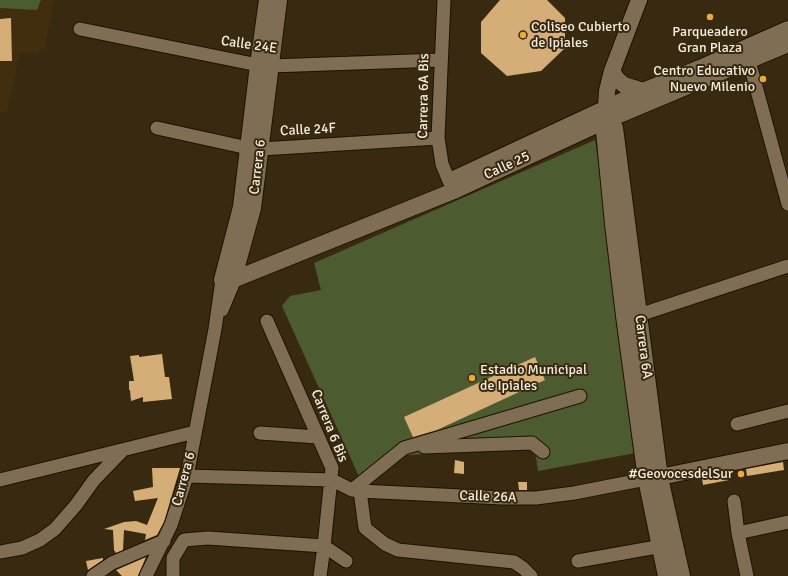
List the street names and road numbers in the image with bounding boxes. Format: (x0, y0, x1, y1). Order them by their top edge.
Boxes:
street label: Calle 24E (220, 33, 278, 57)
street label: Carrera 6A Bis (415, 53, 433, 139)
street label: Calle 24F (280, 120, 336, 140)
street label: Carrera 6 (246, 139, 270, 195)
street label: Calle 25 (481, 148, 533, 184)
street label: Carrera 6A (631, 314, 655, 380)
street label: Carrera 6 Bis (307, 387, 351, 465)
street label: Carrera 6 (169, 450, 199, 508)
street label: Calle 26A (459, 488, 517, 506)

